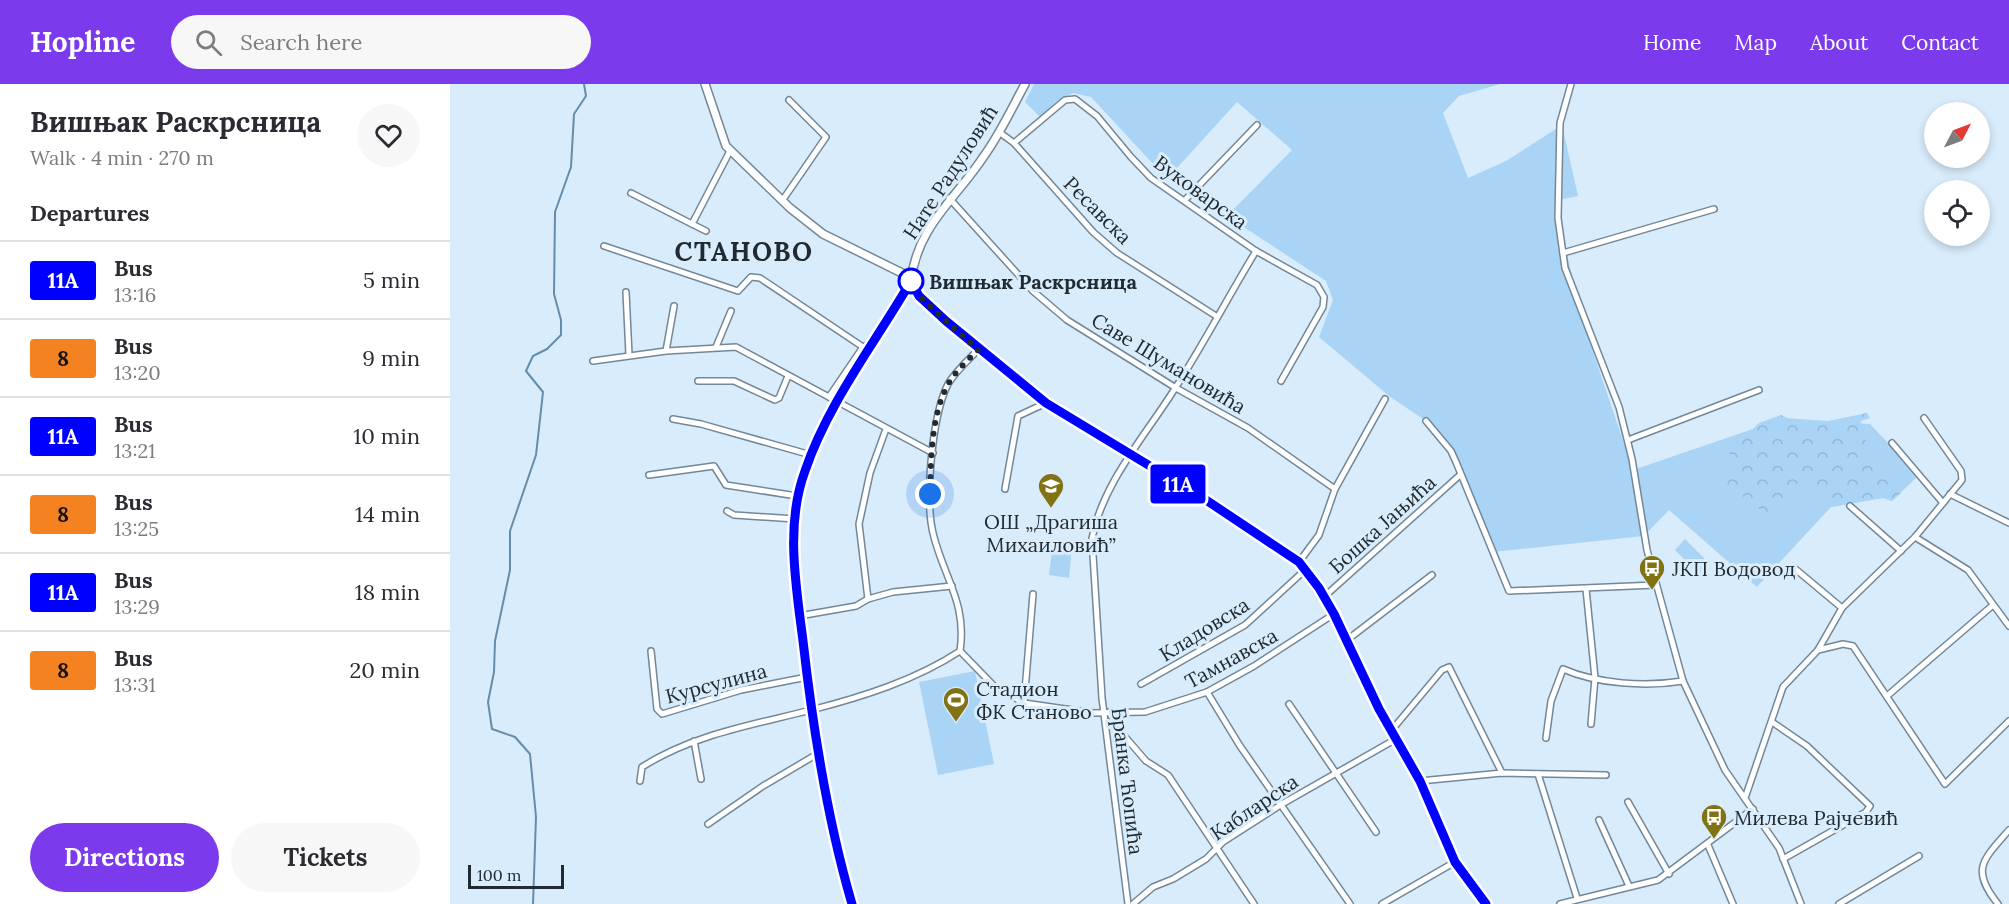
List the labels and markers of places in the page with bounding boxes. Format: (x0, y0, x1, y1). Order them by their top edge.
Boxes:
marker: Вишњак Раскрсница (898, 268, 924, 294)
place label: Вишњак Раскрсница (929, 269, 1137, 294)
school or university icon: ОШ „Драгиша Михаиловић” (1036, 471, 1066, 509)
place label: ОШ „Драгиша Михаиловић” (984, 509, 1118, 557)
bus stop icon: ЈКП Водовод (1637, 553, 1667, 591)
place label: ЈКП Водовод (1671, 556, 1795, 581)
place label: Стадион ФК Станово (976, 676, 1092, 724)
sports icon: Стадион ФК Станово (941, 685, 971, 723)
bus stop icon: Милева Рајчевић (1699, 802, 1729, 840)
place label: Милева Рајчевић (1734, 805, 1898, 830)

